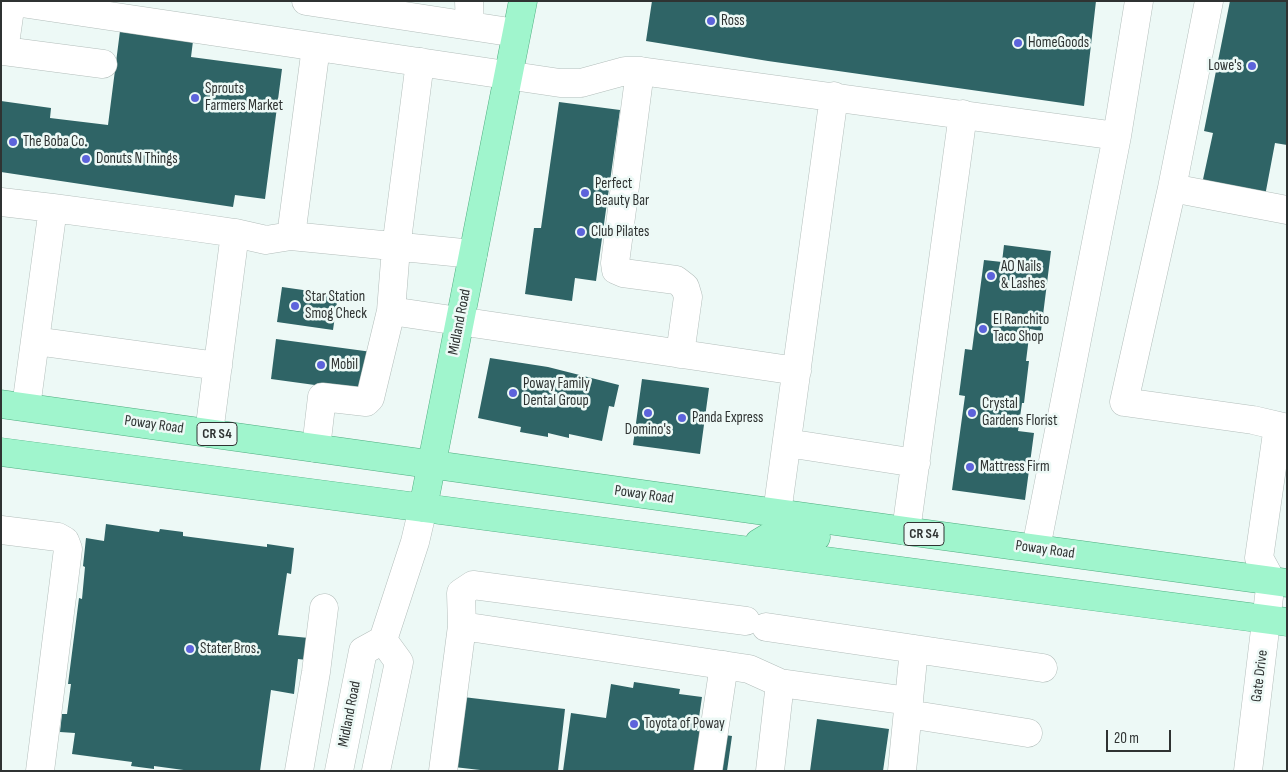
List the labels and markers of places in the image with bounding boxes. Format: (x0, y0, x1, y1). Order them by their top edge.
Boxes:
place label: Ross (721, 12, 745, 30)
marker: Ross (705, 15, 717, 27)
place label: HomeGoods (1028, 34, 1089, 52)
marker: HomeGoods (1012, 37, 1024, 49)
place label: Lowe's (1208, 57, 1242, 75)
marker: Lowe's (1246, 60, 1258, 72)
place label: Sprouts Farmers Market (205, 80, 283, 115)
marker: Sprouts Farmers Market (189, 92, 201, 104)
place label: The Boba Co. (23, 133, 87, 151)
marker: The Boba Co. (7, 136, 19, 148)
place label: Donuts N Things (96, 150, 178, 168)
marker: Donuts N Things (80, 153, 92, 165)
place label: Perfect Beauty Bar (595, 175, 649, 210)
marker: Perfect Beauty Bar (579, 187, 591, 199)
place label: Club Pilates (591, 223, 649, 241)
marker: Club Pilates (575, 226, 587, 238)
place label: AO Nails & Lashes (1001, 258, 1046, 293)
marker: AO Nails & Lashes (985, 270, 997, 282)
place label: Star Station Smog Check (305, 288, 367, 323)
marker: Star Station Smog Check (289, 300, 301, 312)
place label: El Ranchito Taco Shop (993, 311, 1049, 346)
marker: El Ranchito Taco Shop (977, 323, 989, 335)
place label: Mobil (331, 356, 358, 374)
marker: Mobil (315, 359, 327, 371)
place label: Poway Family Dental Group (523, 375, 590, 410)
marker: Poway Family Dental Group (507, 387, 519, 399)
place label: Crystal Gardens Florist (982, 395, 1057, 430)
marker: Domino's (642, 407, 654, 419)
marker: Crystal Gardens Florist (966, 407, 978, 419)
place label: Panda Express (692, 409, 763, 427)
marker: Panda Express (676, 412, 688, 424)
place label: Domino's (625, 421, 671, 439)
place label: Mattress Firm (980, 458, 1050, 476)
marker: Mattress Firm (964, 461, 976, 473)
place label: Stater Bros. (200, 640, 259, 658)
marker: Stater Bros. (184, 643, 196, 655)
place label: Toyota of Poway (644, 715, 725, 733)
marker: Toyota of Poway (628, 718, 640, 730)

